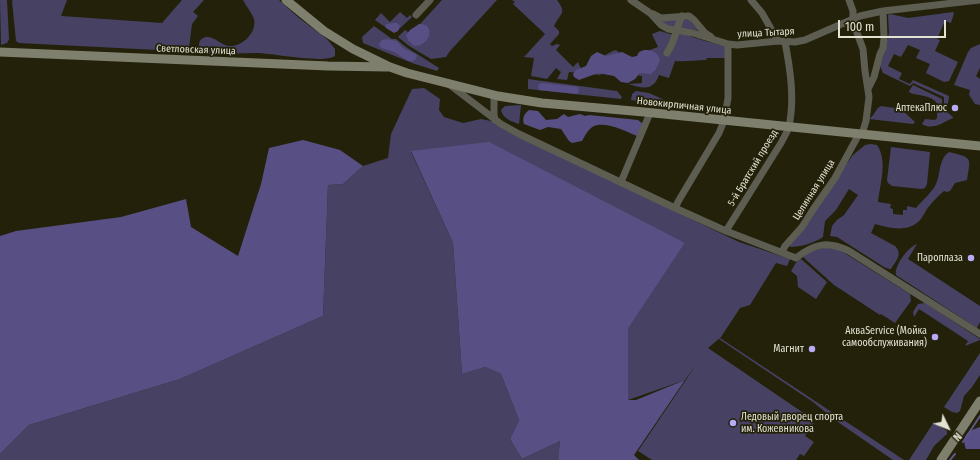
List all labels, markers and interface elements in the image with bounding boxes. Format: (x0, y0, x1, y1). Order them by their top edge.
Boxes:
scale bar (840, 12, 948, 38)
text: 100 m (845, 20, 874, 34)
street label: улица Тытаря (737, 26, 795, 40)
street label: Светловская улица (156, 43, 236, 57)
street label: Новокирпичная улица (636, 95, 732, 117)
place label: АптекаПлюс (896, 102, 947, 114)
marker: АптекаПлюс (950, 103, 960, 113)
street label: 5-й Братский проезд (725, 128, 781, 208)
street label: Целинная улица (791, 157, 837, 223)
place label: Пароплаза (917, 252, 963, 264)
marker: Пароплаза (966, 253, 976, 263)
place label: АкваService (Мойка самообслуживания) (842, 325, 927, 348)
marker: АкваService (Мойка самообслуживания) (930, 332, 940, 342)
place label: Магнит (773, 343, 804, 355)
marker: Магнит (807, 344, 817, 354)
north arrow (928, 408, 968, 448)
place label: Ледовый дворец спорта им. Кожевникова (741, 411, 843, 434)
marker: Ледовый дворец спорта им. Кожевникова (728, 418, 738, 428)
text: N (950, 430, 964, 443)

